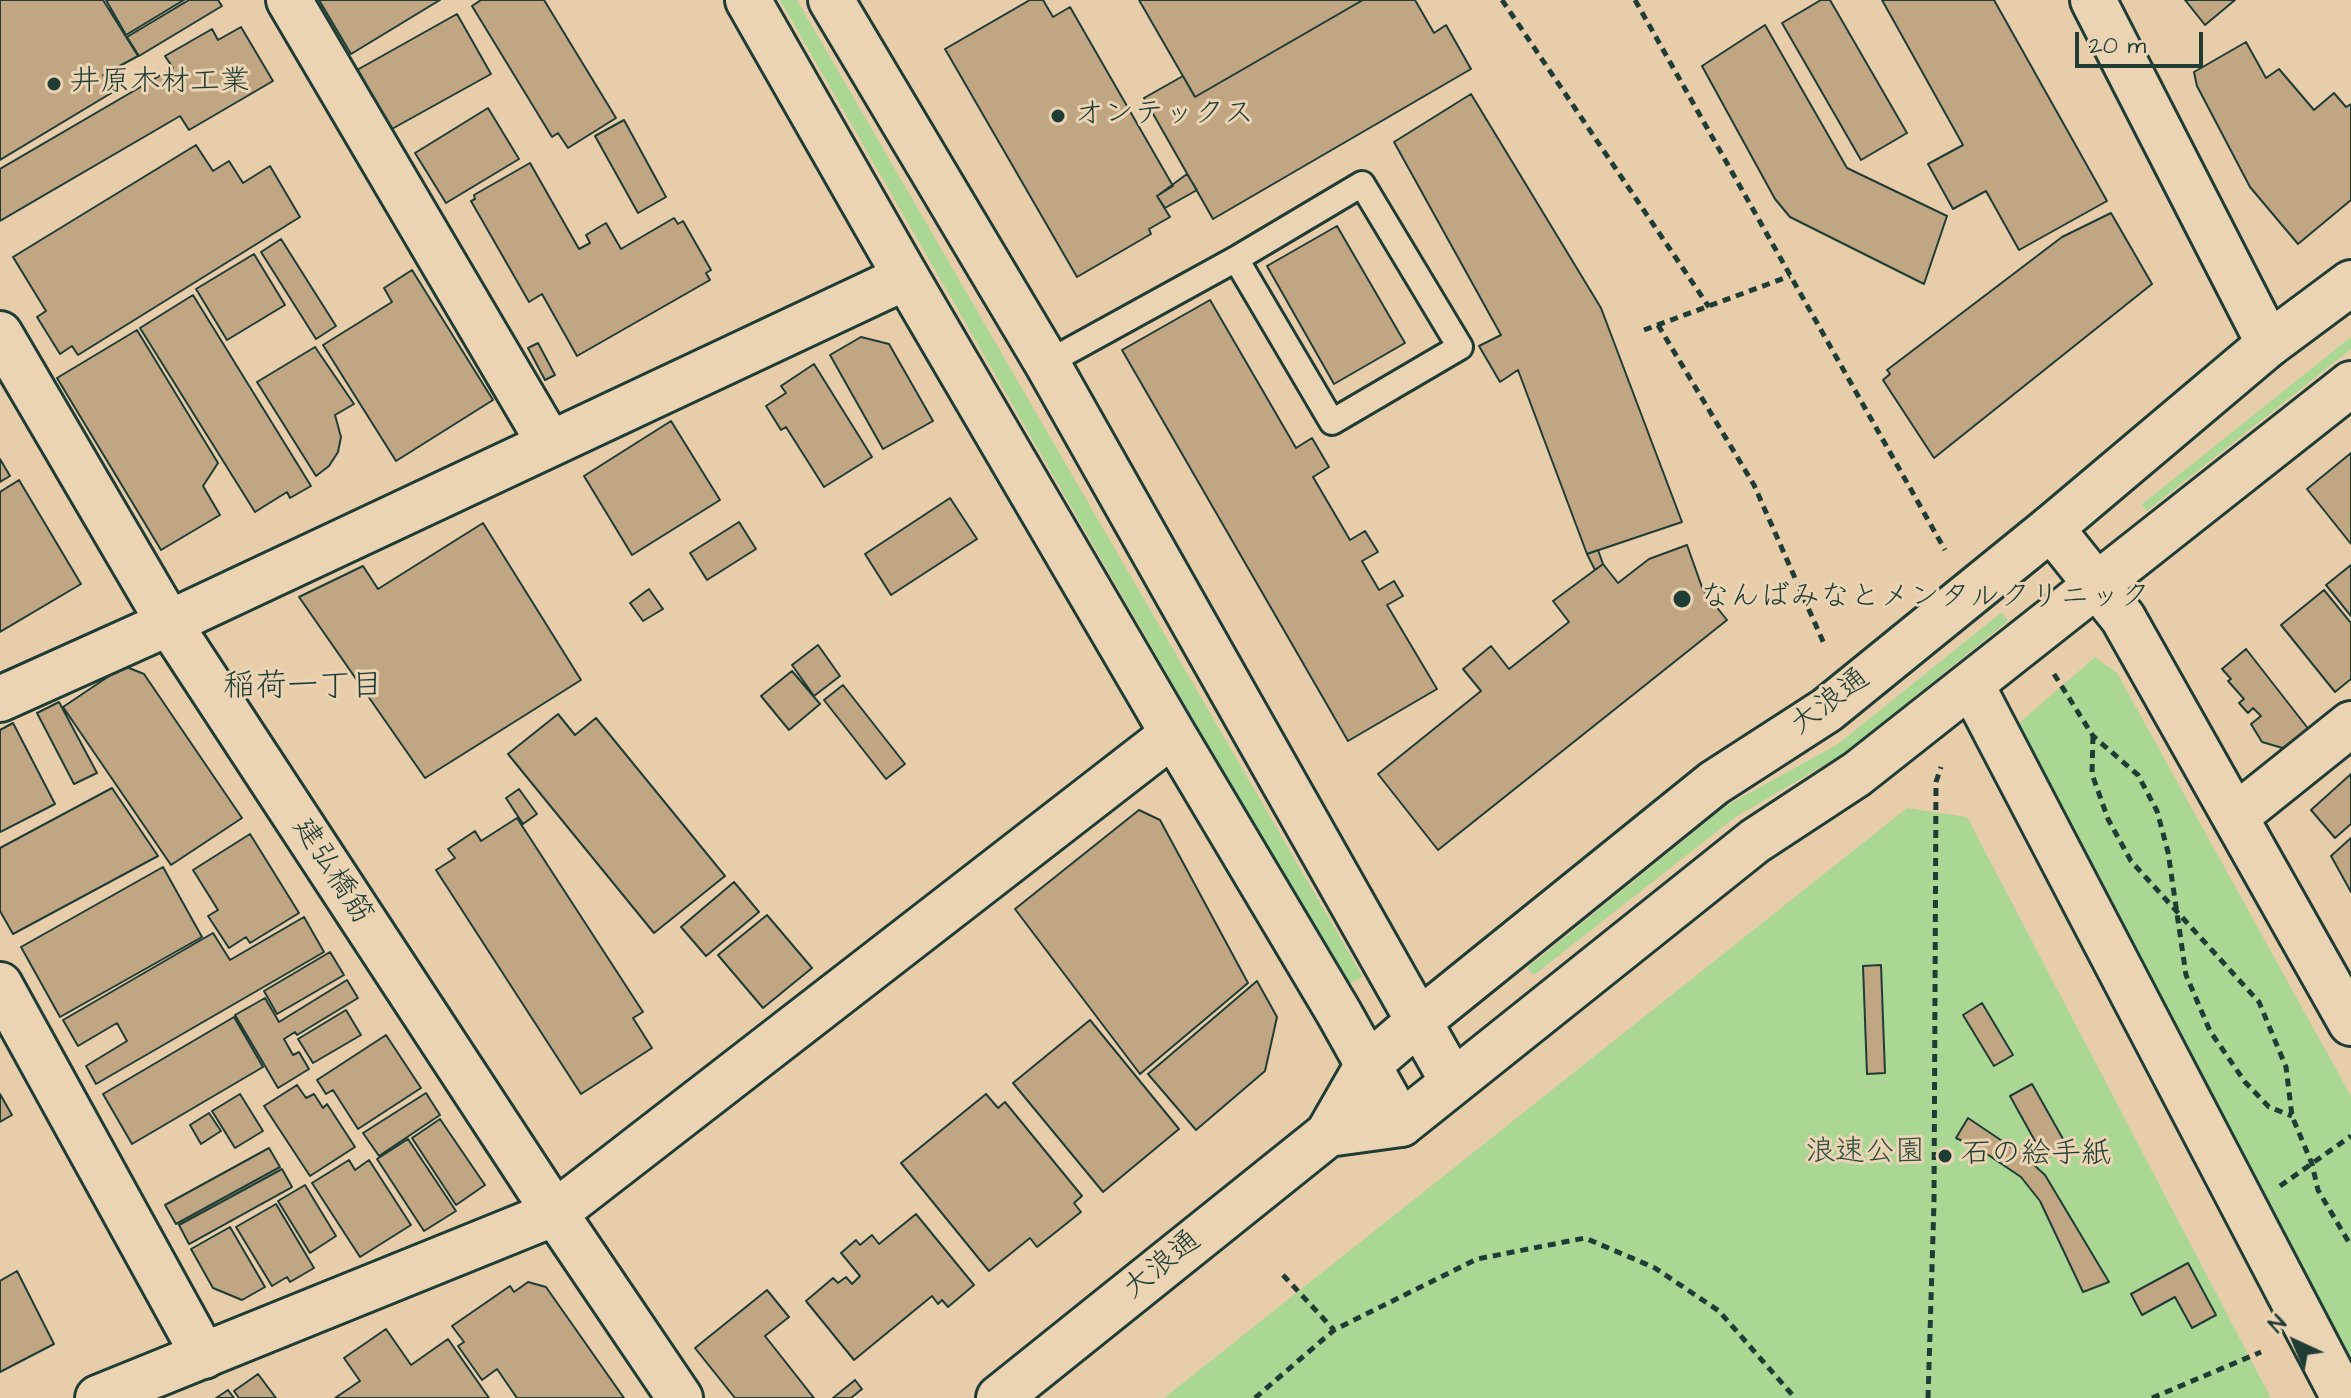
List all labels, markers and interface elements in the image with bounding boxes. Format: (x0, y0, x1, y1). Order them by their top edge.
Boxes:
scale bar (2079, 16, 2207, 66)
text: 20 m (2089, 29, 2146, 63)
place label: 井原木材工業 (70, 66, 250, 102)
marker: 井原木材工業 (45, 75, 63, 93)
place label: オンテックス (1074, 98, 1254, 134)
marker: オンテックス (1049, 107, 1067, 125)
place label: なんばみなとメンタルクリニック (1700, 581, 2150, 617)
marker: なんばみなとメンタルクリニック (1671, 588, 1693, 610)
street label: 大浪通 (1784, 662, 1878, 744)
district label: 稲荷一丁目 (223, 669, 383, 707)
street label: 建弘橋筋 (283, 812, 379, 932)
park label: 浪速公園 (1805, 1136, 1925, 1172)
place label: 石の絵手紙 (1961, 1138, 2111, 1174)
marker: 石の絵手紙 (1936, 1147, 1954, 1165)
street label: 大浪通 (1117, 1224, 1209, 1308)
north arrow (2255, 1302, 2335, 1382)
text: N (2262, 1308, 2294, 1340)

